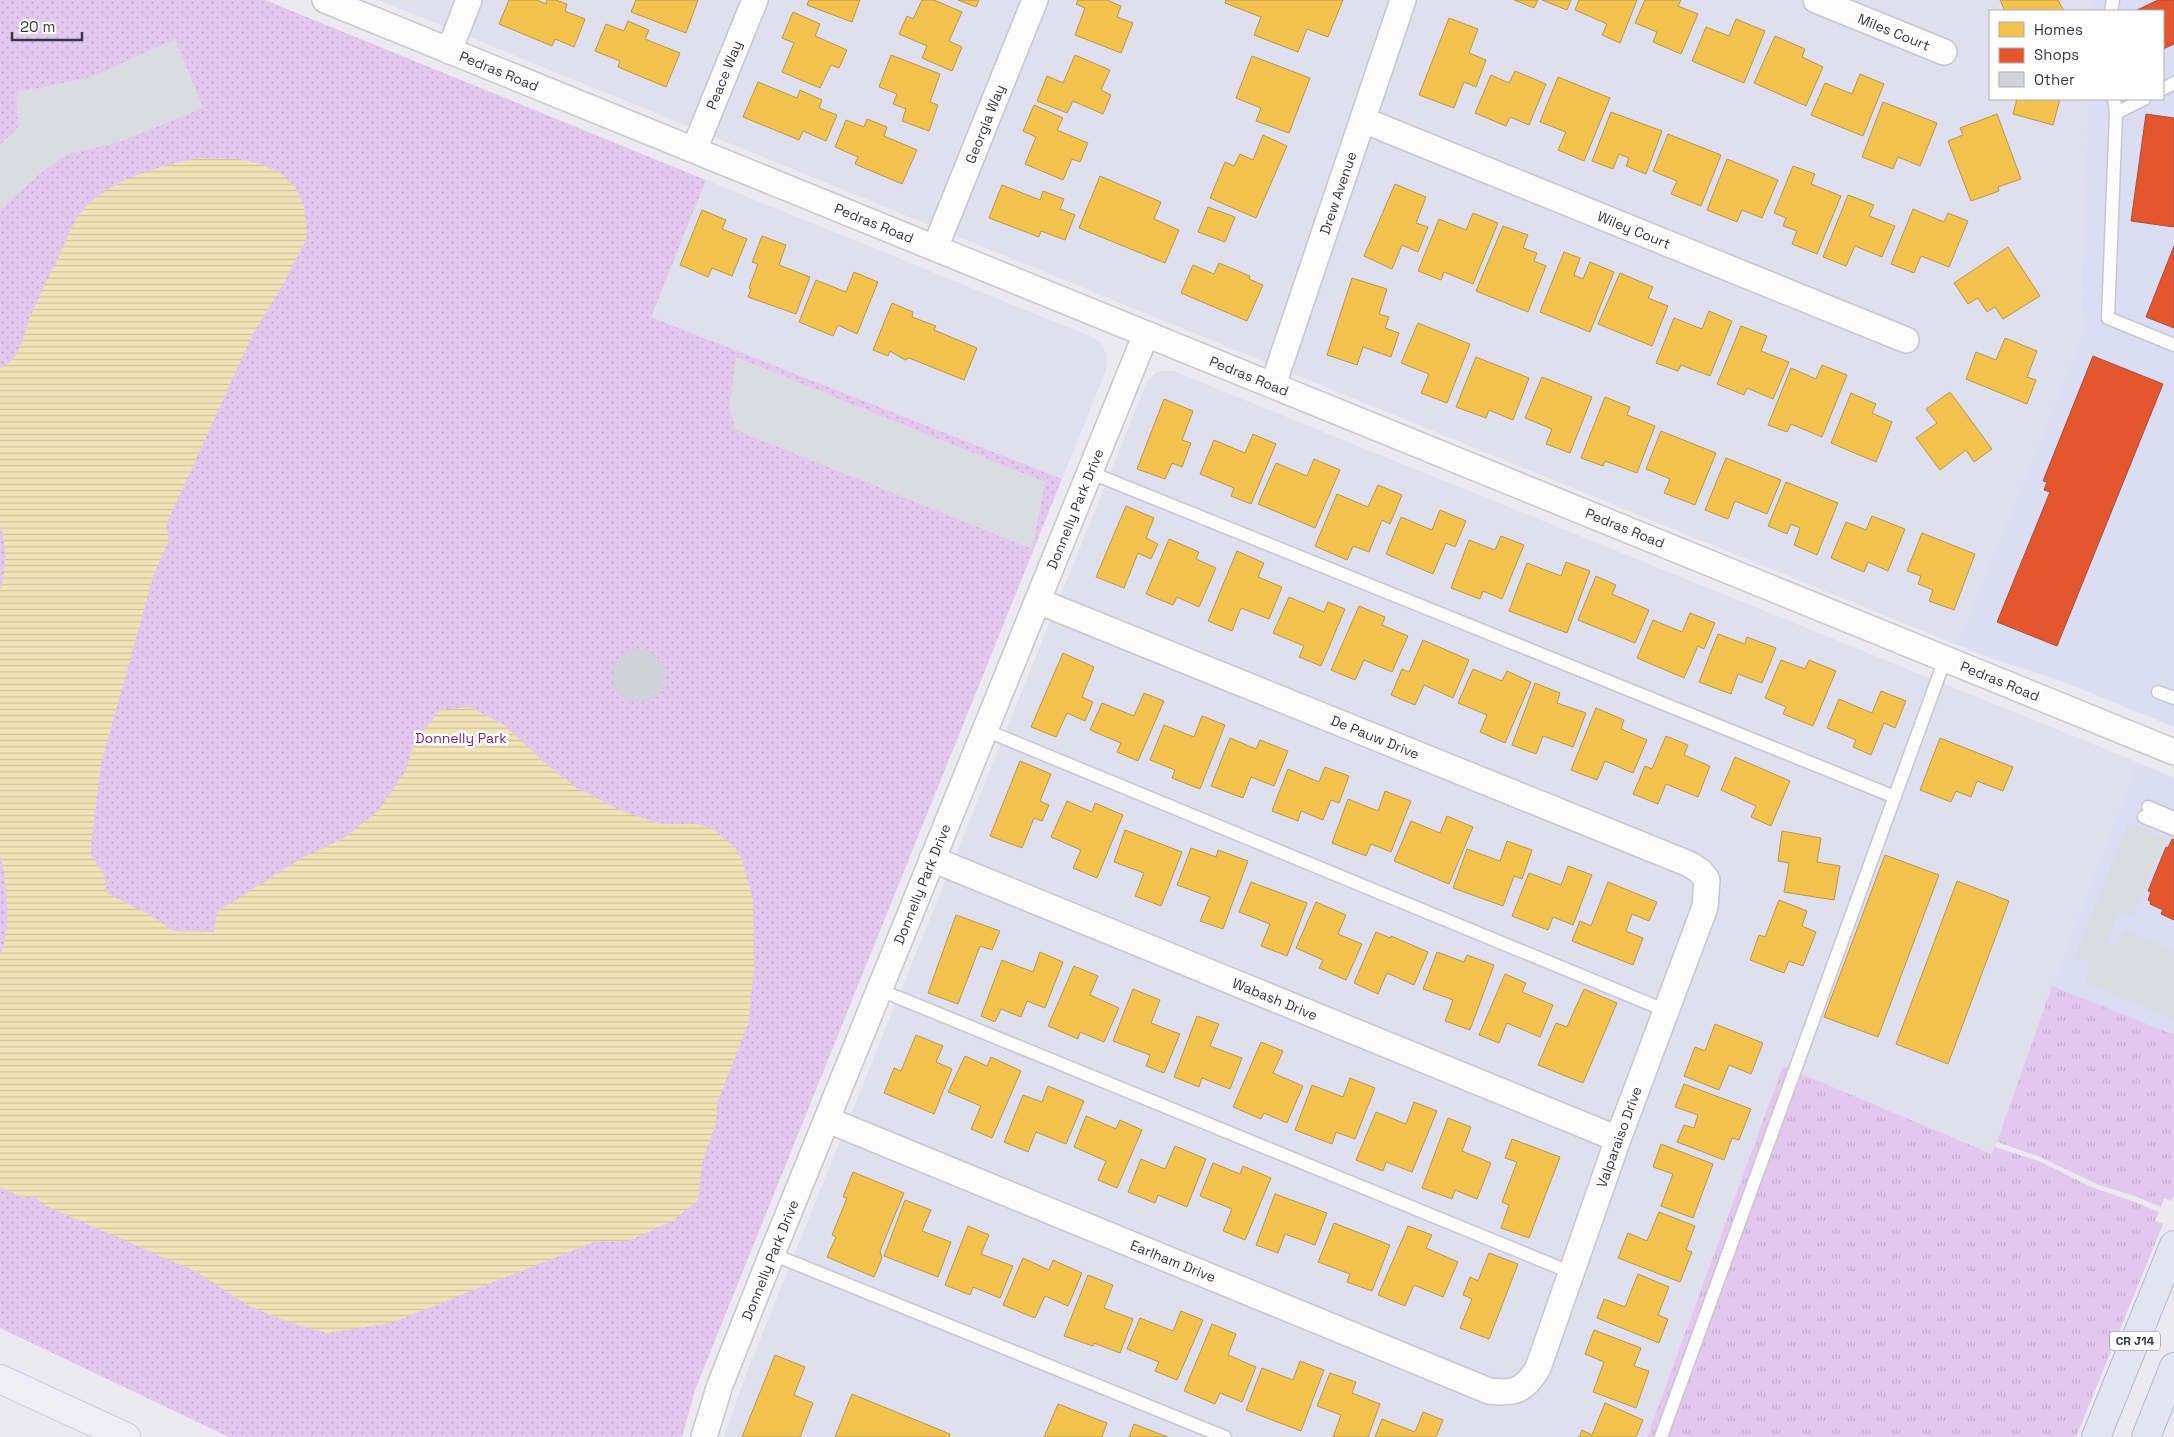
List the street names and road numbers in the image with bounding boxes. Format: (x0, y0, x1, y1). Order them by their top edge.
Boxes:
street label: Miles Court (1855, 9, 1933, 55)
street label: Peace Way (702, 38, 746, 112)
street label: Pedras Road (457, 47, 541, 95)
street label: Georgia Way (961, 82, 1009, 166)
street label: Drew Avenue (1315, 149, 1361, 237)
street label: Pedras Road (832, 199, 916, 247)
street label: Wiley Court (1595, 207, 1673, 253)
street label: Pedras Road (1207, 352, 1291, 400)
street label: Donnelly Park Drive (1043, 446, 1107, 572)
street label: Pedras Road (1583, 504, 1667, 552)
street label: Pedras Road (1958, 657, 2042, 705)
street label: De Pauw Drive (1328, 711, 1422, 763)
street label: Donnelly Park Drive (890, 821, 954, 947)
street label: Wabash Drive (1230, 974, 1320, 1024)
street label: Valparaiso Drive (1592, 1084, 1646, 1190)
street label: Donnelly Park Drive (738, 1197, 802, 1323)
street label: Earlham Drive (1128, 1236, 1218, 1286)
road number: CR J14 (2110, 1332, 2160, 1350)

